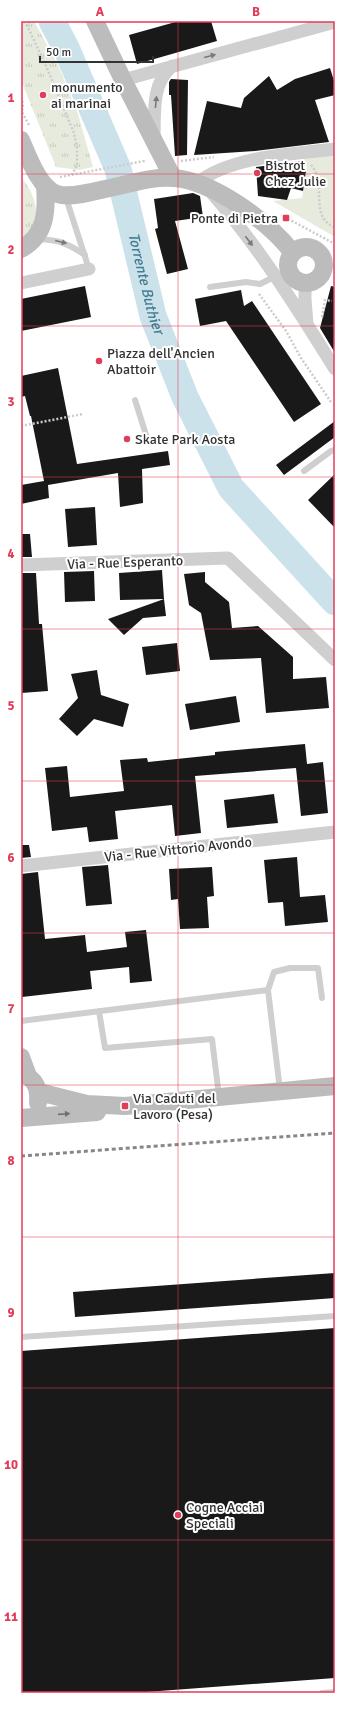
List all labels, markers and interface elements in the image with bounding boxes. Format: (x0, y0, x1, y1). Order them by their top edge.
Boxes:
text: A (96, 4, 105, 20)
text: B (252, 4, 260, 20)
scale bar (40, 38, 153, 64)
text: 50 m (46, 45, 71, 60)
one-way arrow (204, 53, 216, 59)
place label: monumento ai marinai (51, 79, 123, 112)
text: 1 (7, 90, 15, 106)
marker: monumento ai marinai (38, 90, 48, 100)
one-way arrow (152, 95, 159, 108)
place label: Bistrot Chez Julie (265, 157, 326, 190)
marker: Bistrot Chez Julie (252, 168, 262, 178)
place label: Ponte di Pietra (191, 210, 278, 227)
marker: Ponte di Pietra (281, 213, 291, 223)
water label: Torrente Buthier (124, 231, 169, 339)
one-way arrow (245, 235, 254, 246)
one-way arrow (55, 239, 68, 245)
text: 2 (7, 242, 15, 258)
place label: Piazza dell'Ancien Abattoir (107, 345, 215, 378)
marker: Piazza dell'Ancien Abattoir (94, 356, 104, 366)
text: 3 (7, 394, 15, 410)
place label: Skate Park Aosta (135, 431, 235, 448)
marker: Skate Park Aosta (122, 434, 132, 444)
text: 4 (7, 546, 15, 562)
street label: Via - Rue Esperanto (67, 552, 183, 573)
text: 5 (7, 698, 15, 714)
street label: Via - Rue Vittorio Avondo (103, 833, 253, 866)
text: 6 (7, 850, 15, 866)
text: 7 (7, 1001, 15, 1017)
place label: Via Caduti del Lavoro (Pesa) (133, 1090, 216, 1123)
marker: Via Caduti del Lavoro (Pesa) (120, 1101, 130, 1111)
one-way arrow (58, 1111, 70, 1118)
text: 8 (7, 1153, 15, 1169)
text: 9 (7, 1305, 15, 1321)
text: 10 (4, 1457, 18, 1473)
place label: Cogne Acciai Speciali (186, 1499, 263, 1532)
marker: Cogne Acciai Speciali (173, 1510, 183, 1520)
text: 11 (4, 1609, 18, 1625)

